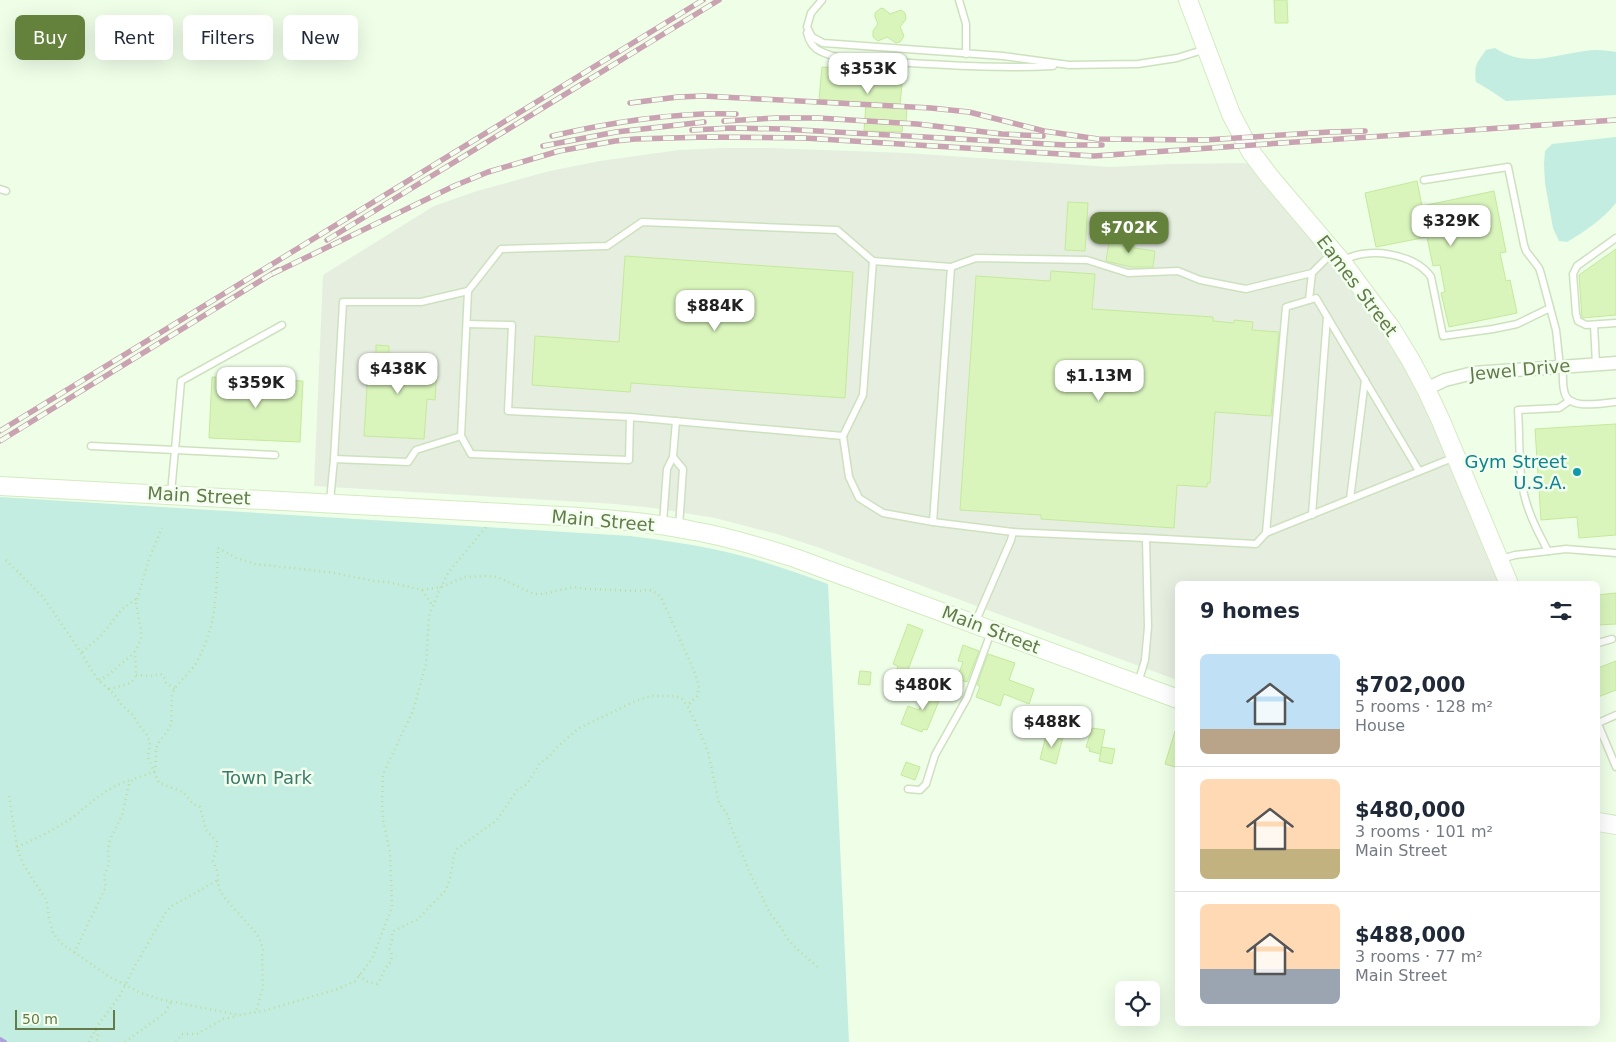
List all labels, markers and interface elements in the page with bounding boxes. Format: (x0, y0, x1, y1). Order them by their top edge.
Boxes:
chip: Buy (15, 15, 85, 60)
chip: Rent (95, 15, 173, 60)
chip: Filters (183, 15, 273, 60)
chip: New (283, 15, 358, 60)
pin: $353K (833, 52, 903, 95)
text: $353K (840, 59, 896, 78)
pin: $329K (1416, 204, 1486, 247)
text: $329K (1423, 211, 1479, 230)
pin: $702K (1094, 212, 1164, 254)
text: $702K (1101, 218, 1157, 237)
street label: Eames Street (1313, 231, 1402, 340)
pin: $884K (680, 290, 750, 332)
text: $884K (687, 296, 743, 315)
pin: $438K (363, 352, 433, 395)
street label: Jewel Drive (1468, 355, 1571, 384)
text: $438K (370, 359, 426, 378)
pin: $1.13M (1058, 360, 1140, 402)
pin: $359K (221, 366, 291, 409)
text: $1.13M (1066, 366, 1132, 385)
text: $359K (228, 373, 284, 392)
place label: Gym Street U.S.A. (1464, 451, 1567, 493)
marker: Gym Street U.S.A. (1571, 466, 1583, 478)
street label: Main Street (147, 482, 251, 509)
street label: Main Street (551, 506, 655, 535)
icon: filters (1547, 597, 1575, 625)
text: 9 homes (1200, 599, 1300, 623)
street label: Main Street (939, 601, 1043, 658)
pin: $480K (888, 668, 958, 711)
text: $702,000 (1355, 673, 1465, 697)
icon: home (1240, 674, 1300, 734)
text: $480K (895, 675, 951, 694)
text: 5 rooms · 128 m² (1355, 697, 1493, 716)
pin: $488K (1017, 706, 1087, 748)
text: $488K (1024, 712, 1080, 731)
text: House (1355, 716, 1405, 735)
park label: Town Park (221, 767, 312, 788)
text: $480,000 (1355, 798, 1465, 822)
icon: home (1240, 799, 1300, 859)
text: 3 rooms · 101 m² (1355, 822, 1493, 841)
text: Main Street (1355, 841, 1447, 860)
text: $488,000 (1355, 923, 1465, 947)
icon: home (1240, 924, 1300, 984)
text: 3 rooms · 77 m² (1355, 947, 1483, 966)
text: Main Street (1355, 966, 1447, 985)
map controls (1115, 981, 1160, 1026)
button: locate (1115, 981, 1160, 1026)
scale bar (15, 1007, 115, 1030)
text: 50 m (22, 1011, 58, 1027)

